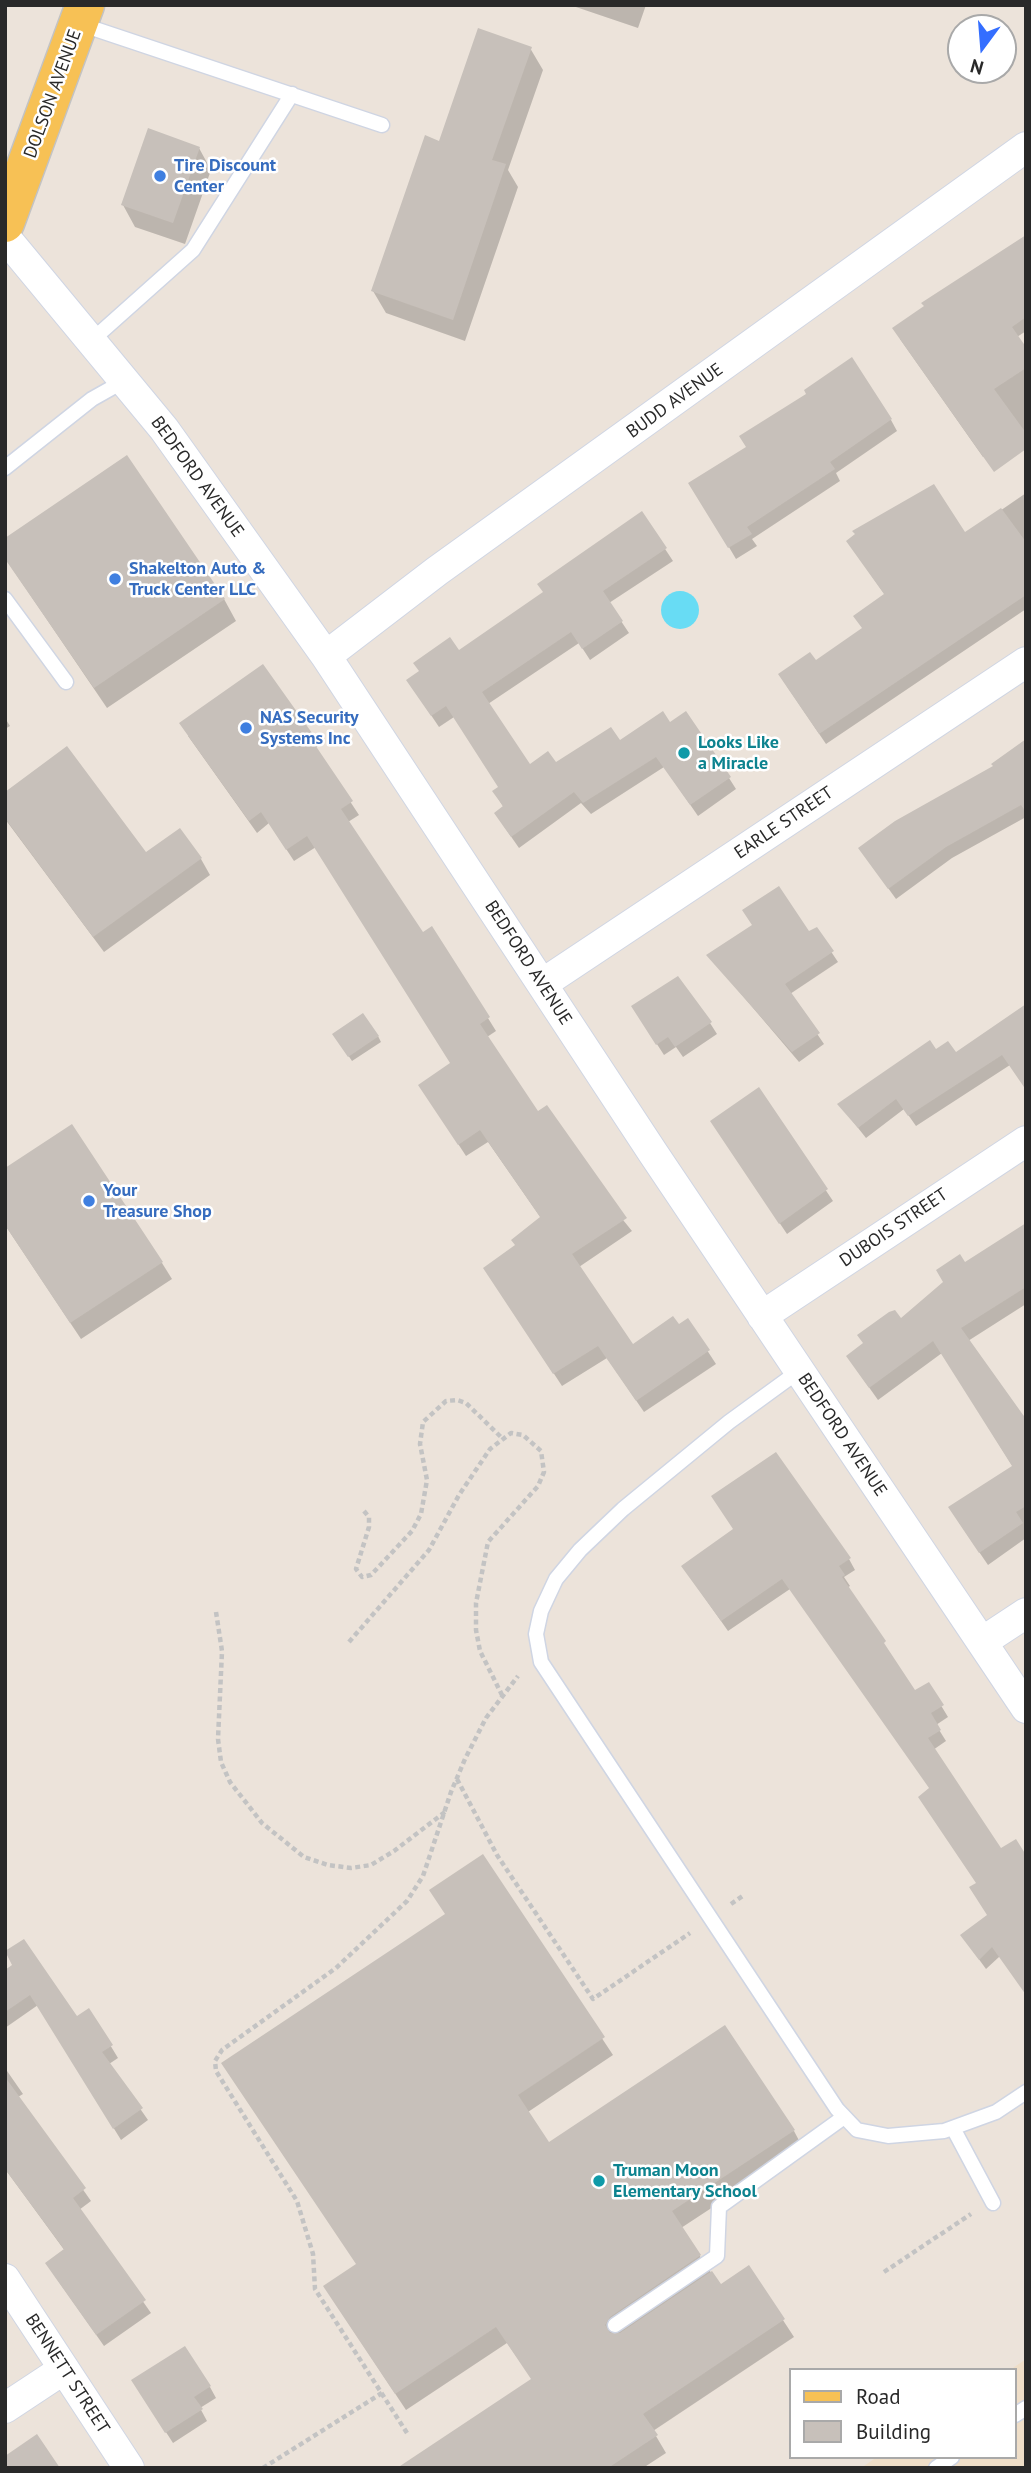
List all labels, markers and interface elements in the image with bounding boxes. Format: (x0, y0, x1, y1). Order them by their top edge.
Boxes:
north arrow (947, 14, 1017, 84)
street label: DOLSON AVENUE (20, 27, 86, 161)
text: N (967, 54, 986, 81)
place label: Tire Discount Center (174, 155, 276, 198)
marker: Tire Discount Center (152, 168, 168, 184)
street label: BUDD AVENUE (623, 359, 727, 443)
street label: BEDFORD AVENUE (146, 412, 248, 542)
place label: Shakelton Auto & Truck Center LLC (129, 558, 266, 600)
marker: Shakelton Auto & Truck Center LLC (107, 571, 123, 587)
place label: NAS Security Systems Inc (260, 707, 359, 750)
marker: NAS Security Systems Inc (238, 720, 254, 736)
place label: Looks Like a Miracle (698, 732, 779, 774)
marker: Looks Like a Miracle (676, 745, 692, 761)
street label: EARLE STREET (731, 782, 837, 864)
street label: BEDFORD AVENUE (480, 897, 576, 1029)
place label: Your Treasure Shop (103, 1180, 212, 1222)
street label: DUBOIS STREET (836, 1184, 952, 1272)
marker: Your Treasure Shop (81, 1193, 97, 1209)
street label: BEDFORD AVENUE (793, 1369, 891, 1501)
place label: Truman Moon Elementary School (613, 2160, 757, 2202)
marker: Truman Moon Elementary School (591, 2173, 607, 2189)
street label: BENNETT STREET (20, 2310, 114, 2438)
legend (790, 2368, 1017, 2459)
text: Road (856, 2383, 900, 2410)
text: Building (856, 2418, 931, 2445)

